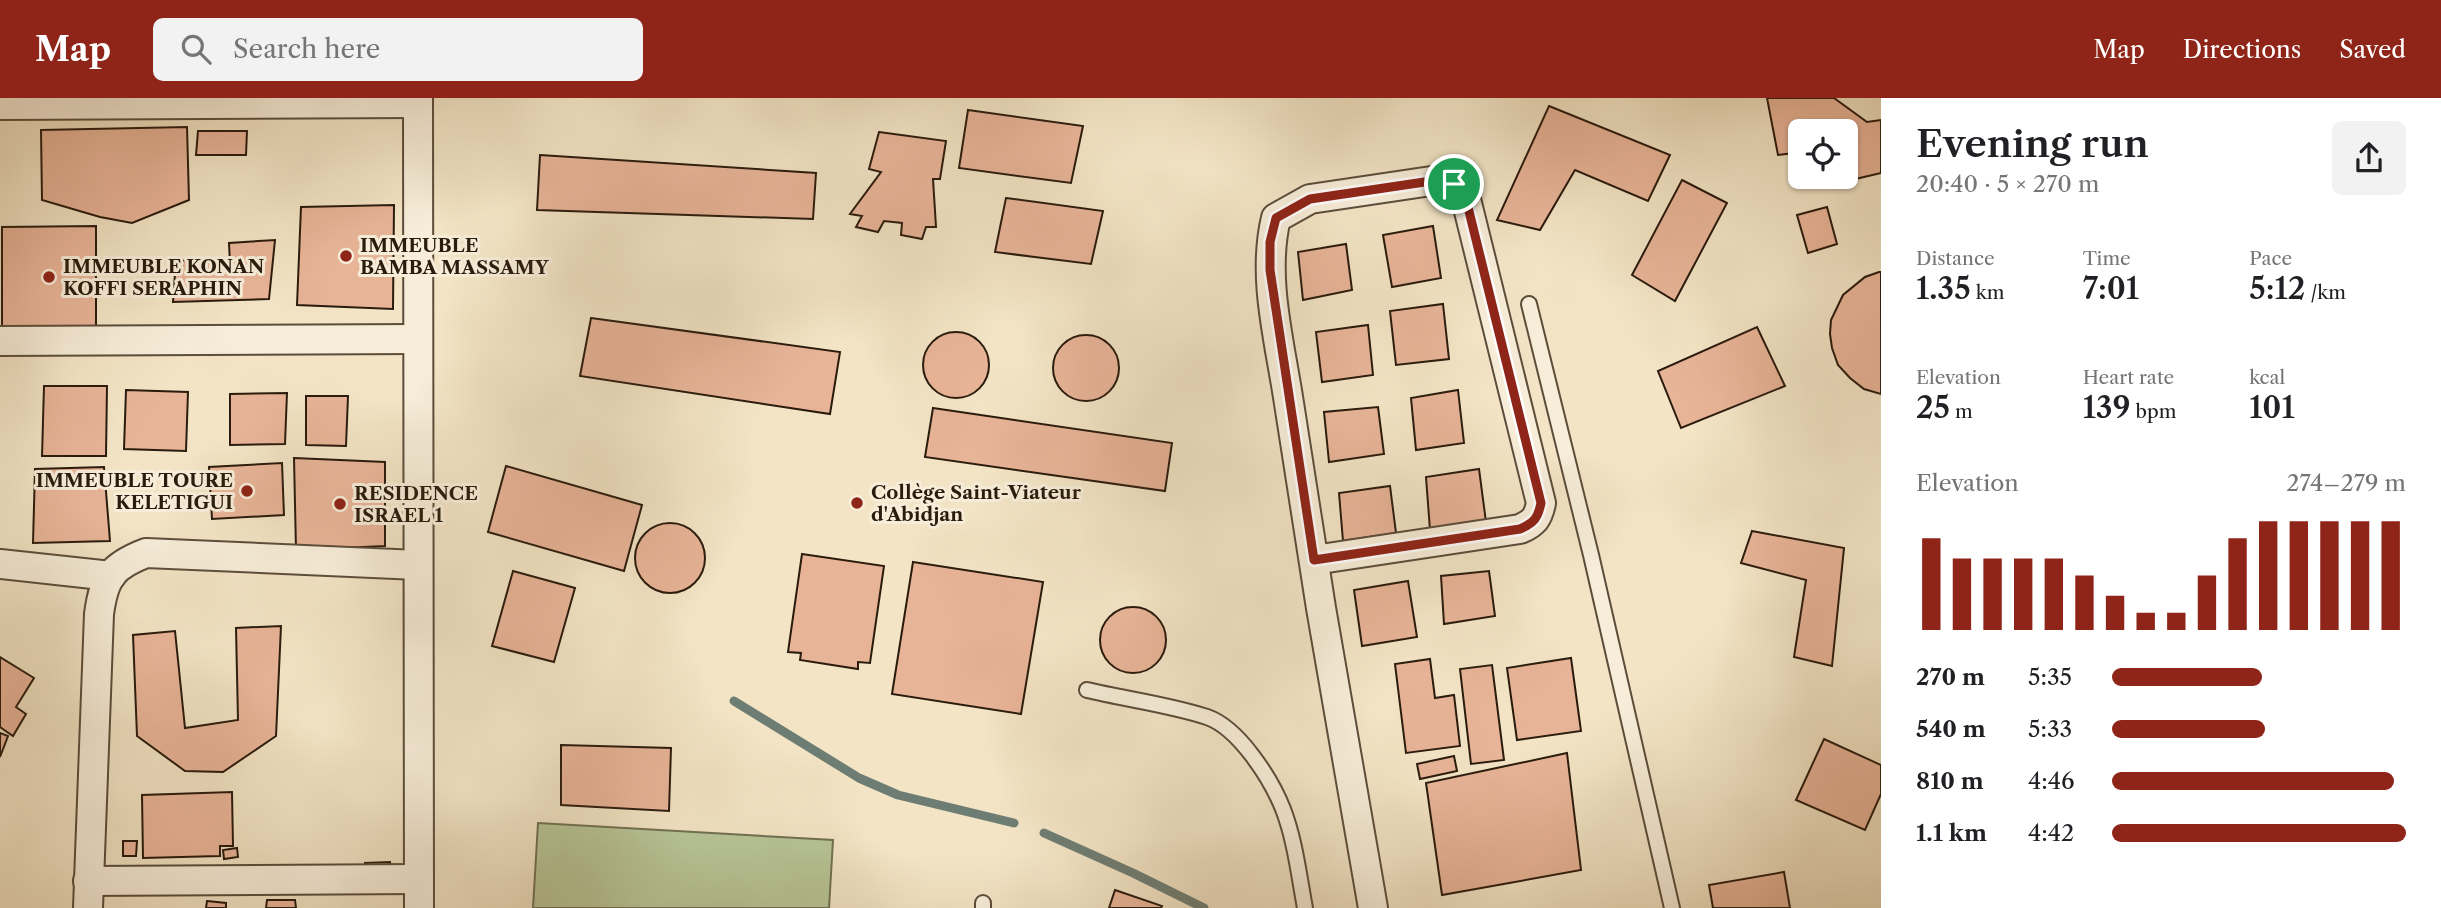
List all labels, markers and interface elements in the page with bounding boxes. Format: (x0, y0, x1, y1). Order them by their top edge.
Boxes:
search box (153, 18, 643, 81)
text: Map (35, 29, 111, 70)
icon: search (177, 30, 215, 68)
text: Search here (233, 33, 380, 65)
text: Map (2093, 35, 2145, 64)
text: Directions (2183, 35, 2301, 64)
text: Saved (2339, 35, 2406, 64)
map controls (1788, 119, 1858, 189)
button: locate (1788, 119, 1858, 189)
text: Evening run (1916, 120, 2149, 167)
button: share (2332, 121, 2406, 195)
pin (1424, 154, 1484, 214)
icon: arrive (1435, 165, 1473, 203)
text: 20:40 · 5 × 270 m (1916, 170, 2099, 198)
place label: IMMEUBLE BAMBA MASSAMY (360, 234, 550, 279)
text: Distance (1916, 247, 1995, 270)
text: Time (2083, 247, 2131, 270)
text: Pace (2249, 247, 2292, 270)
marker: IMMEUBLE BAMBA MASSAMY (338, 248, 354, 264)
place label: IMMEUBLE KONAN KOFFI SERAPHIN (63, 255, 264, 300)
marker: IMMEUBLE KONAN KOFFI SERAPHIN (41, 269, 57, 285)
text: 1.35 (1916, 270, 1971, 307)
text: 7:01 (2083, 270, 2139, 307)
text: 5:12 (2249, 270, 2305, 307)
text: km (1971, 281, 2004, 304)
text: /km (2305, 281, 2346, 304)
text: Elevation (1916, 366, 2001, 389)
text: Heart rate (2083, 366, 2174, 389)
text: kcal (2249, 366, 2285, 389)
text: 25 (1916, 389, 1950, 426)
text: 139 (2083, 389, 2130, 426)
text: 101 (2249, 389, 2295, 426)
text: m (1950, 400, 1973, 423)
text: bpm (2130, 400, 2176, 423)
place label: IMMEUBLE TOURE KELETIGUI (36, 469, 233, 514)
text: Elevation (1916, 469, 2019, 497)
text: 274–279 m (2286, 469, 2406, 497)
place label: Collège Saint-Viateur d'Abidjan (871, 481, 1082, 526)
place label: RESIDENCE ISRAEL 1 (354, 482, 478, 527)
marker: IMMEUBLE TOURE KELETIGUI (239, 483, 255, 499)
marker: Collège Saint-Viateur d'Abidjan (849, 495, 865, 511)
marker: RESIDENCE ISRAEL 1 (332, 496, 348, 512)
text: 270 m (1916, 663, 1985, 691)
text: 5:35 (2028, 663, 2072, 691)
text: 540 m (1916, 715, 1986, 743)
text: 5:33 (2028, 715, 2072, 743)
text: 810 m (1916, 767, 1984, 795)
text: 4:46 (2028, 767, 2075, 795)
text: 1.1 km (1916, 819, 1987, 847)
text: 4:42 (2028, 819, 2074, 847)

